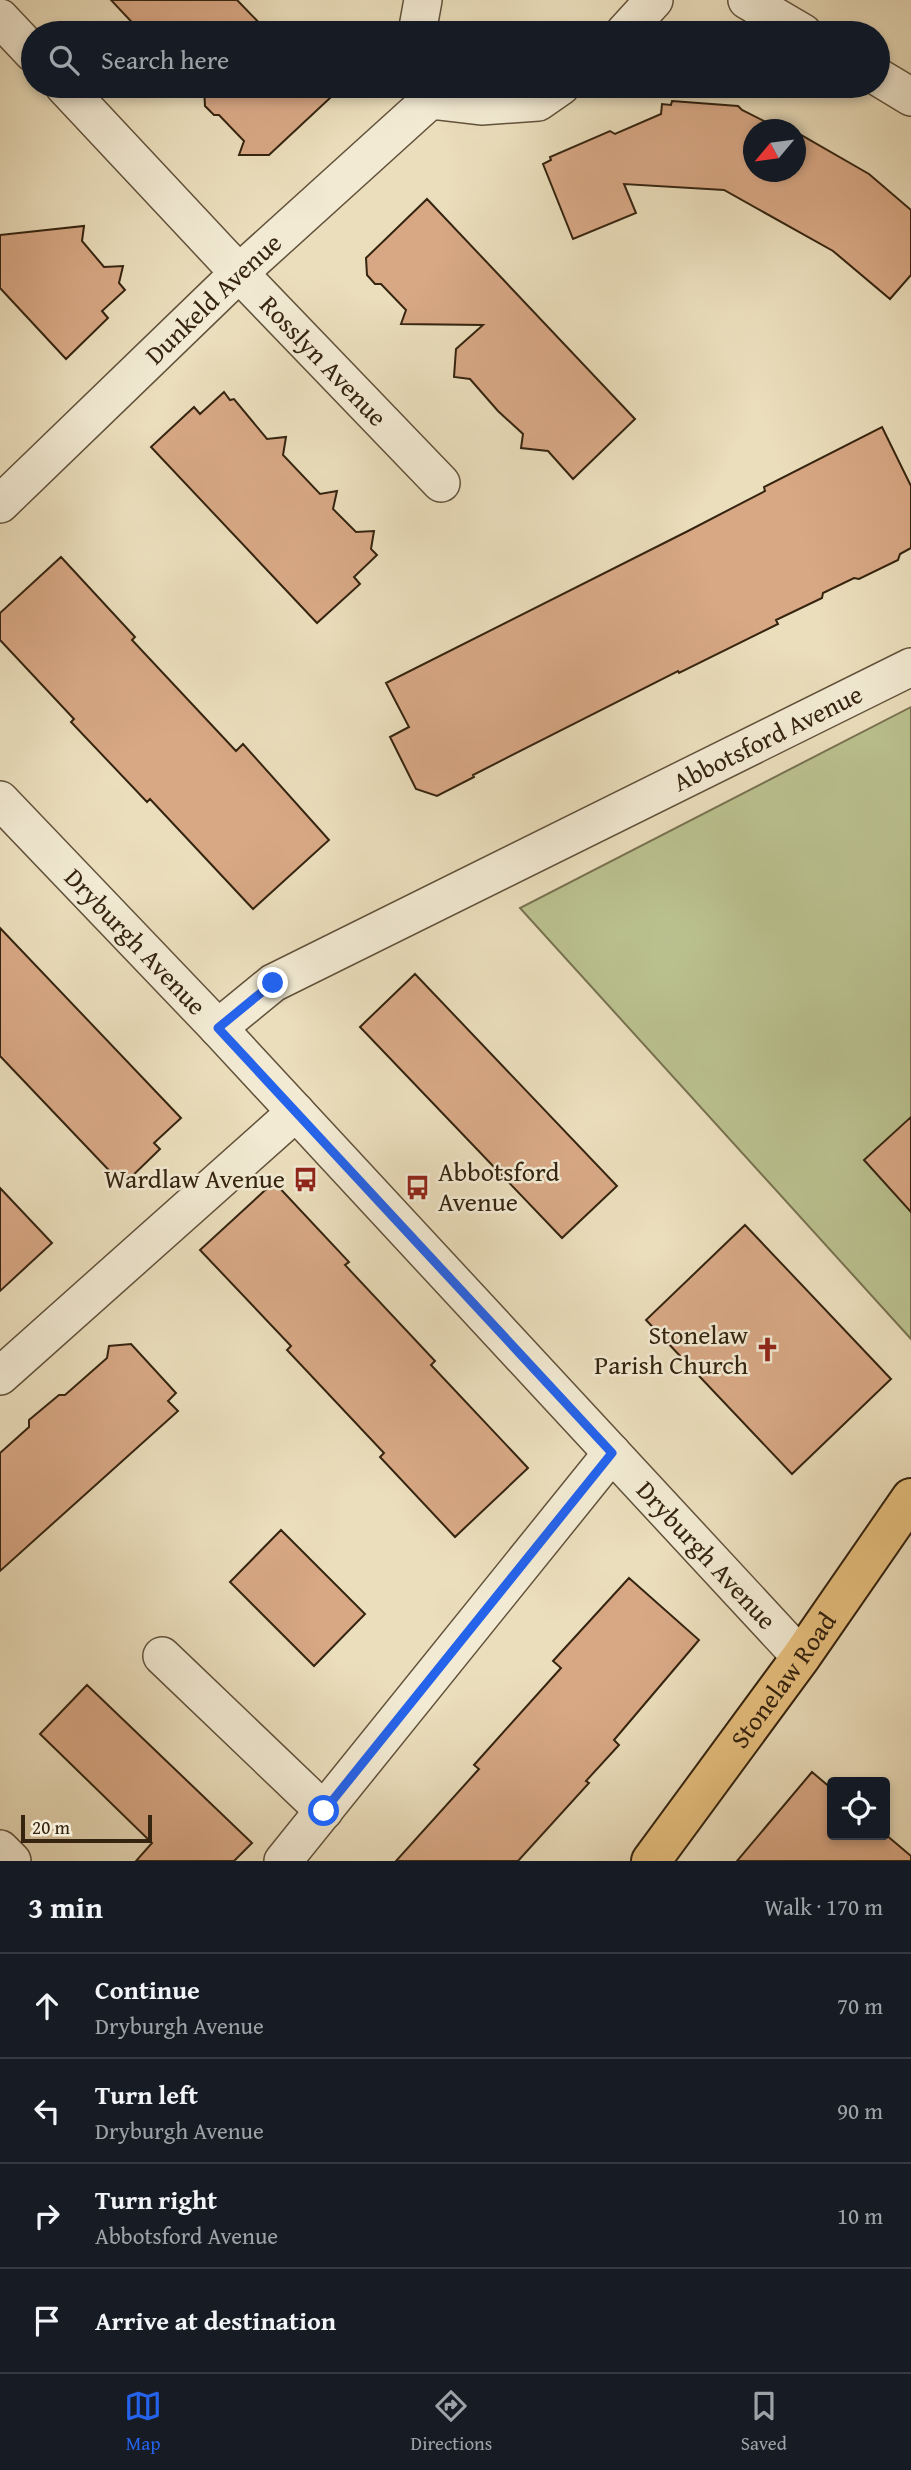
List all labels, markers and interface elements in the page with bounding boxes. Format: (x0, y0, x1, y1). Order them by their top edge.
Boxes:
search box (21, 21, 890, 98)
text: Search here (101, 40, 229, 79)
icon: search (45, 41, 83, 79)
north arrow (743, 119, 806, 182)
street label: Dunkeld Avenue (136, 223, 290, 373)
street label: Rosslyn Avenue (251, 286, 397, 435)
street label: Abbotsford Avenue (666, 674, 869, 801)
street label: Dryburgh Avenue (56, 859, 216, 1024)
route end (257, 967, 288, 998)
place label: Abbotsford Avenue (438, 1152, 560, 1221)
place label: Wardlaw Avenue (104, 1159, 285, 1198)
bus stop icon: Wardlaw Avenue (291, 1165, 319, 1193)
bus stop icon: Abbotsford Avenue (404, 1173, 432, 1201)
place label: Stonelaw Parish Church (594, 1315, 749, 1384)
church icon: Stonelaw Parish Church (754, 1336, 782, 1364)
street label: Dryburgh Avenue (628, 1471, 786, 1638)
street label: Stonelaw Road (720, 1604, 846, 1756)
map controls (827, 1777, 890, 1840)
button: locate (827, 1777, 890, 1840)
route start (308, 1795, 339, 1826)
scale bar (21, 1812, 152, 1844)
text: 20 m (32, 1813, 70, 1841)
text: 3 min (28, 1885, 103, 1929)
text: Walk · 170 m (764, 1890, 883, 1923)
text: Continue (95, 1970, 200, 2009)
icon: ahead (28, 1987, 66, 2025)
text: 70 m (837, 1989, 883, 2022)
text: Dryburgh Avenue (95, 2009, 264, 2042)
text: Turn left (95, 2075, 198, 2114)
icon: left (28, 2092, 66, 2130)
text: 90 m (837, 2094, 883, 2127)
text: Dryburgh Avenue (95, 2114, 264, 2147)
text: Turn right (95, 2180, 217, 2219)
icon: right (28, 2197, 66, 2235)
text: 10 m (837, 2199, 883, 2232)
text: Abbotsford Avenue (95, 2219, 278, 2252)
text: Arrive at destination (95, 2301, 336, 2340)
icon: arrive (28, 2302, 66, 2340)
tab: Map (124, 2387, 162, 2457)
tab: Directions (411, 2387, 492, 2457)
tab: Saved (741, 2387, 787, 2457)

